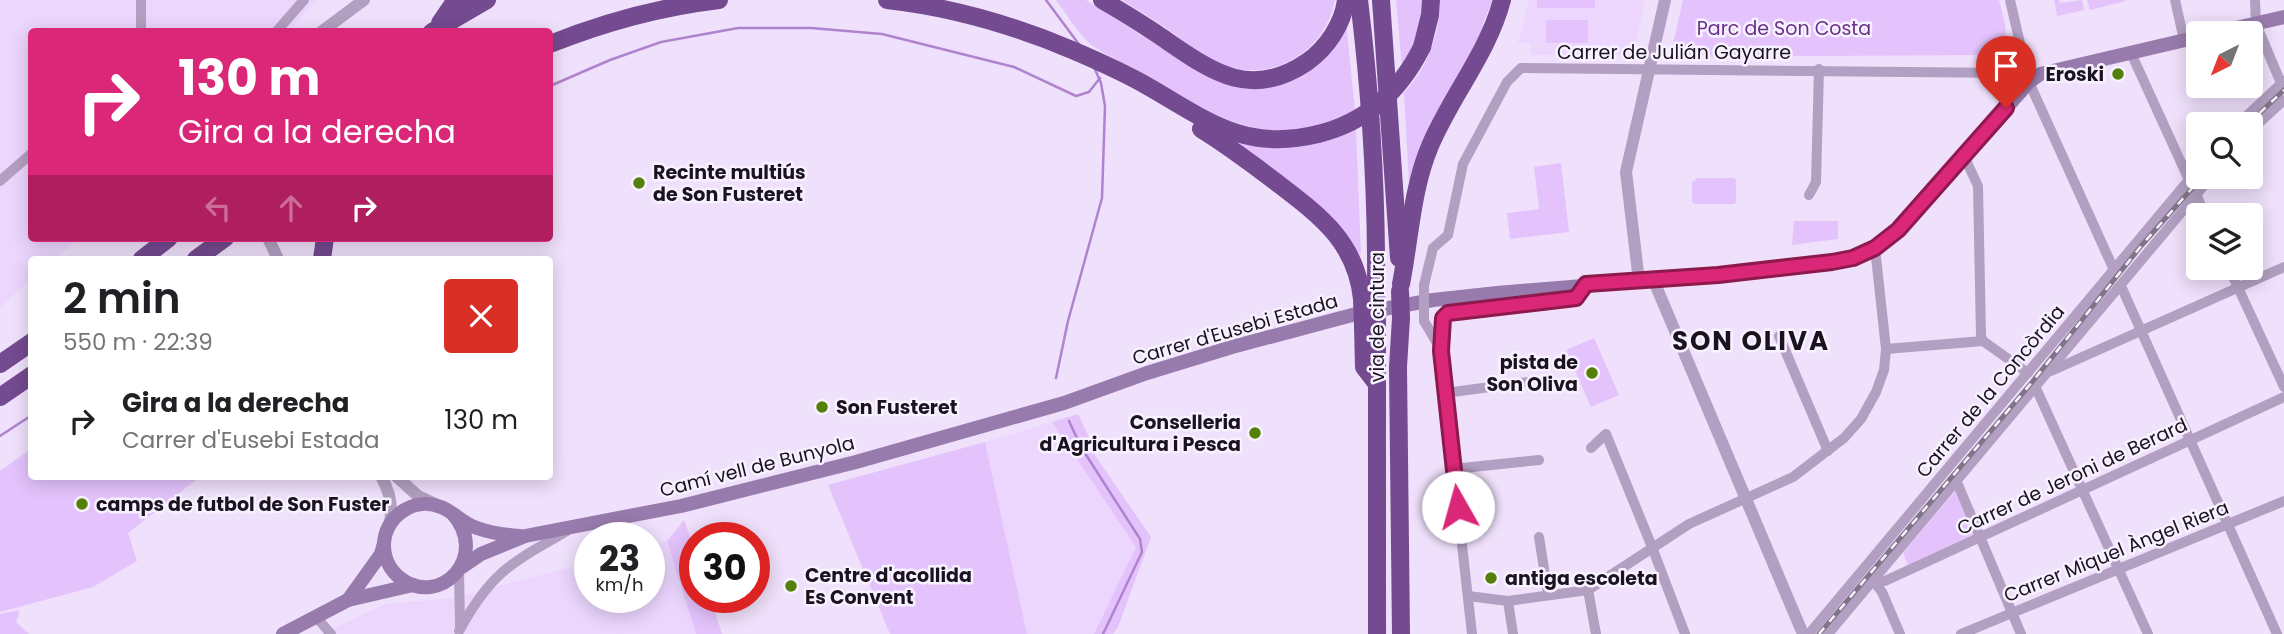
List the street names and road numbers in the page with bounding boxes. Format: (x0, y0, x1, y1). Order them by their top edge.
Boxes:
street label: Carrer de Julián Gayarre (1557, 39, 1791, 66)
street label: via de cintura (1364, 252, 1391, 382)
street label: Carrer d'Eusebi Estada (1129, 287, 1341, 372)
street label: Carrer de la Concòrdia (1910, 299, 2071, 484)
street label: Carrer de Jeroni de Berard (1953, 411, 2192, 542)
street label: Camí vell de Bunyola (657, 429, 857, 504)
street label: Carrer Miquel Àngel Riera (2000, 494, 2233, 609)

